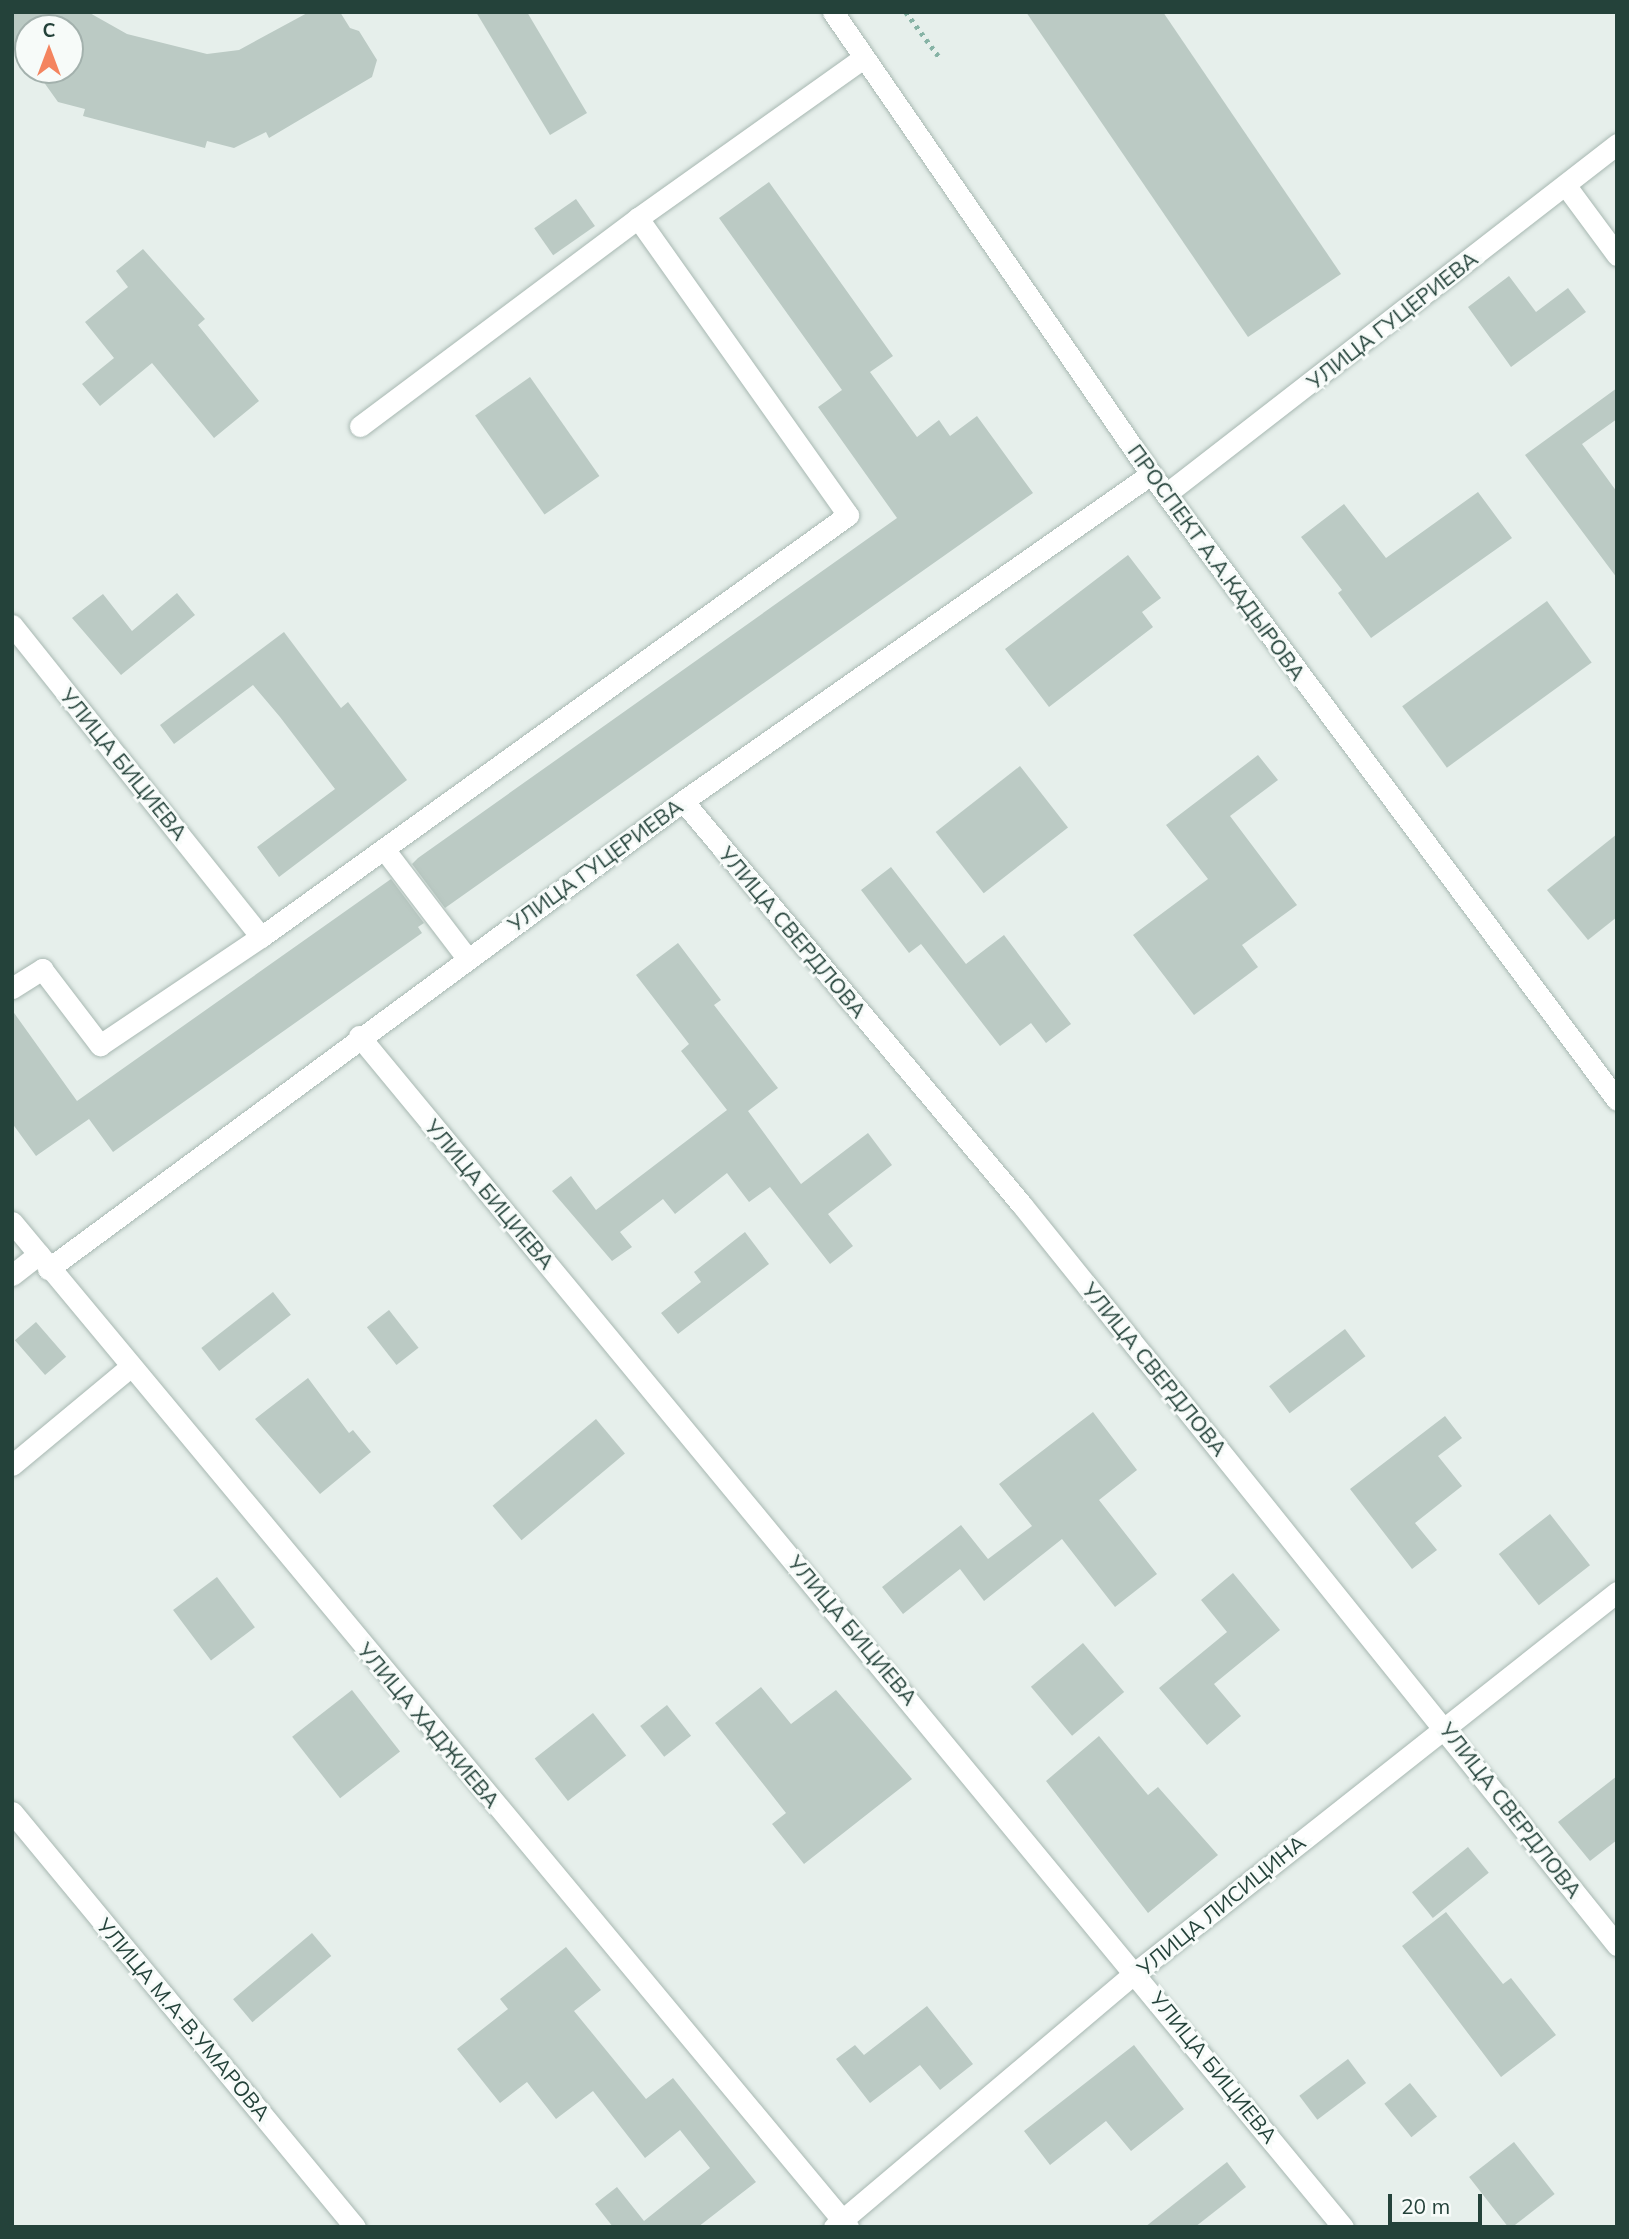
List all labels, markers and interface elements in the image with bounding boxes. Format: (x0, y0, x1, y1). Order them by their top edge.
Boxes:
north arrow (14, 14, 84, 84)
text: С (42, 18, 56, 42)
street label: УЛИЦА ГУЦЕРИЕВА (1302, 246, 1482, 394)
street label: ПРОСПЕКТ А.А.КАДЫРОВА (1123, 439, 1311, 685)
street label: УЛИЦА БИЦИЕВА (55, 683, 193, 845)
street label: УЛИЦА ГУЦЕРИЕВА (503, 793, 687, 937)
street label: УЛИЦА СВЕРДЛОВА (714, 841, 872, 1023)
street label: УЛИЦА БИЦИЕВА (420, 1114, 560, 1274)
street label: УЛИЦА СВЕРДЛОВА (1077, 1277, 1233, 1461)
street label: УЛИЦА БИЦИЕВА (783, 1550, 923, 1710)
street label: УЛИЦА ХАДЖИЕВА (353, 1637, 505, 1813)
street label: УЛИЦА СВЕРДЛОВА (1435, 1717, 1587, 1903)
street label: УЛИЦА ЛИСИЦИНА (1132, 1829, 1310, 1981)
street label: УЛИЦА М.А-В.УМАРОВА (92, 1913, 276, 2125)
street label: УЛИЦА БИЦИЕВА (1145, 1986, 1283, 2148)
scale bar (1391, 2180, 1486, 2224)
text: 20 m (1401, 2193, 1450, 2219)

